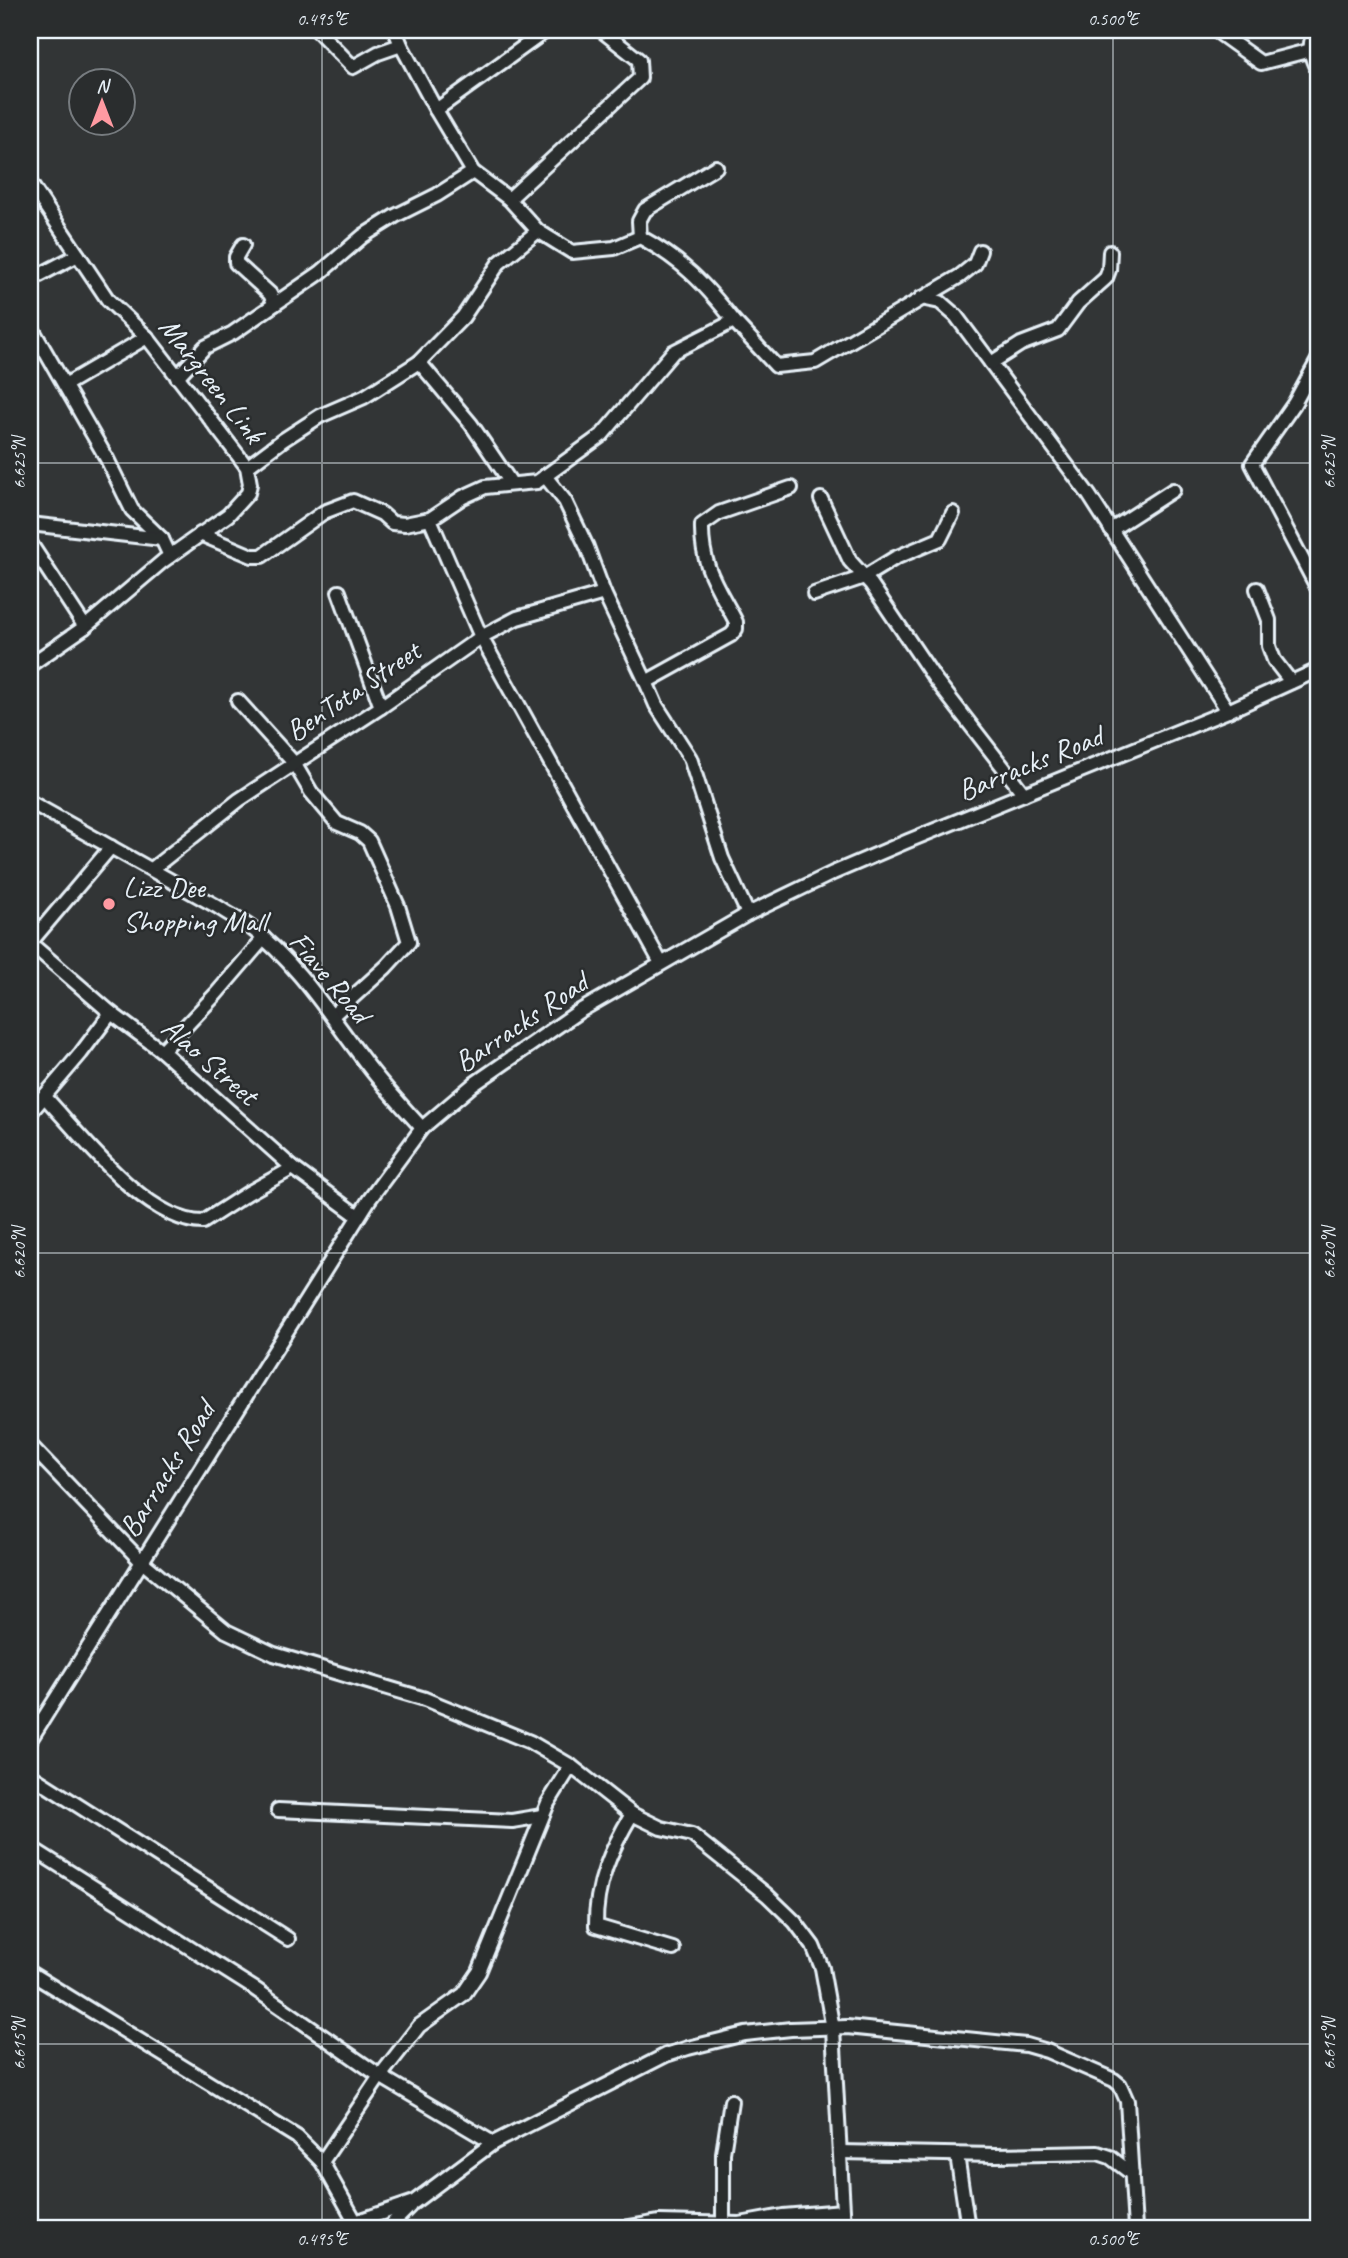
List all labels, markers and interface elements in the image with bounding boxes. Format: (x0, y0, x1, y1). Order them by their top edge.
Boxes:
text: 0.495°E (297, 8, 350, 30)
text: 0.500°E (1088, 8, 1141, 30)
north arrow (66, 66, 136, 136)
text: N (96, 74, 111, 98)
street label: Margreen Link (151, 309, 275, 453)
text: 6.625°N (8, 434, 30, 489)
text: 6.625°N (1318, 434, 1340, 489)
street label: BenTota Street (278, 630, 430, 750)
street label: Barracks Road (952, 715, 1112, 809)
place label: Lizz Dee Shopping Mall (123, 868, 271, 940)
marker: Lizz Dee Shopping Mall (101, 896, 117, 912)
street label: Fiave Road (281, 923, 382, 1034)
street label: Barracks Road (447, 961, 599, 1081)
street label: Alao Street (154, 1009, 268, 1115)
text: 6.620°N (8, 1224, 30, 1279)
text: 6.620°N (1318, 1224, 1340, 1279)
street label: Barracks Road (110, 1390, 226, 1544)
text: 6.615°N (8, 2015, 30, 2070)
text: 6.615°N (1318, 2015, 1340, 2070)
text: 0.495°E (297, 2228, 350, 2250)
text: 0.500°E (1088, 2228, 1141, 2250)

